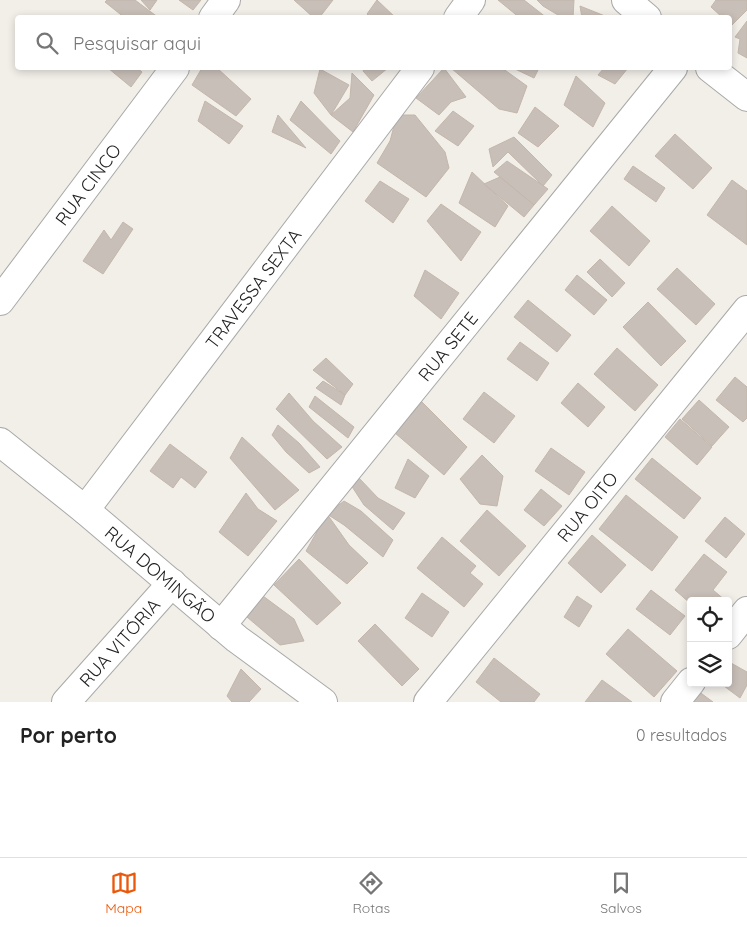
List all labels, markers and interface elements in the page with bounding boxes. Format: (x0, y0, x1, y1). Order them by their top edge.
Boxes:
search box (15, 15, 732, 70)
icon: search (33, 29, 61, 57)
text: Pesquisar aqui (73, 31, 201, 55)
street label: RUA CINCO (50, 139, 126, 230)
street label: TRAVESSA SEXTA (200, 223, 306, 353)
street label: RUA SETE (413, 307, 483, 386)
street label: RUA OITO (552, 467, 622, 546)
street label: RUA DOMINGÃO (100, 521, 221, 628)
street label: RUA VITÓRIA (74, 593, 165, 691)
map controls (687, 597, 732, 687)
button: locate (687, 597, 732, 642)
button: layers (687, 642, 732, 687)
text: Por perto (20, 722, 117, 748)
text: 0 resultados (636, 725, 727, 745)
tab: Mapa (105, 869, 142, 917)
tab: Rotas (352, 869, 390, 917)
tab: Salvos (600, 869, 642, 917)

